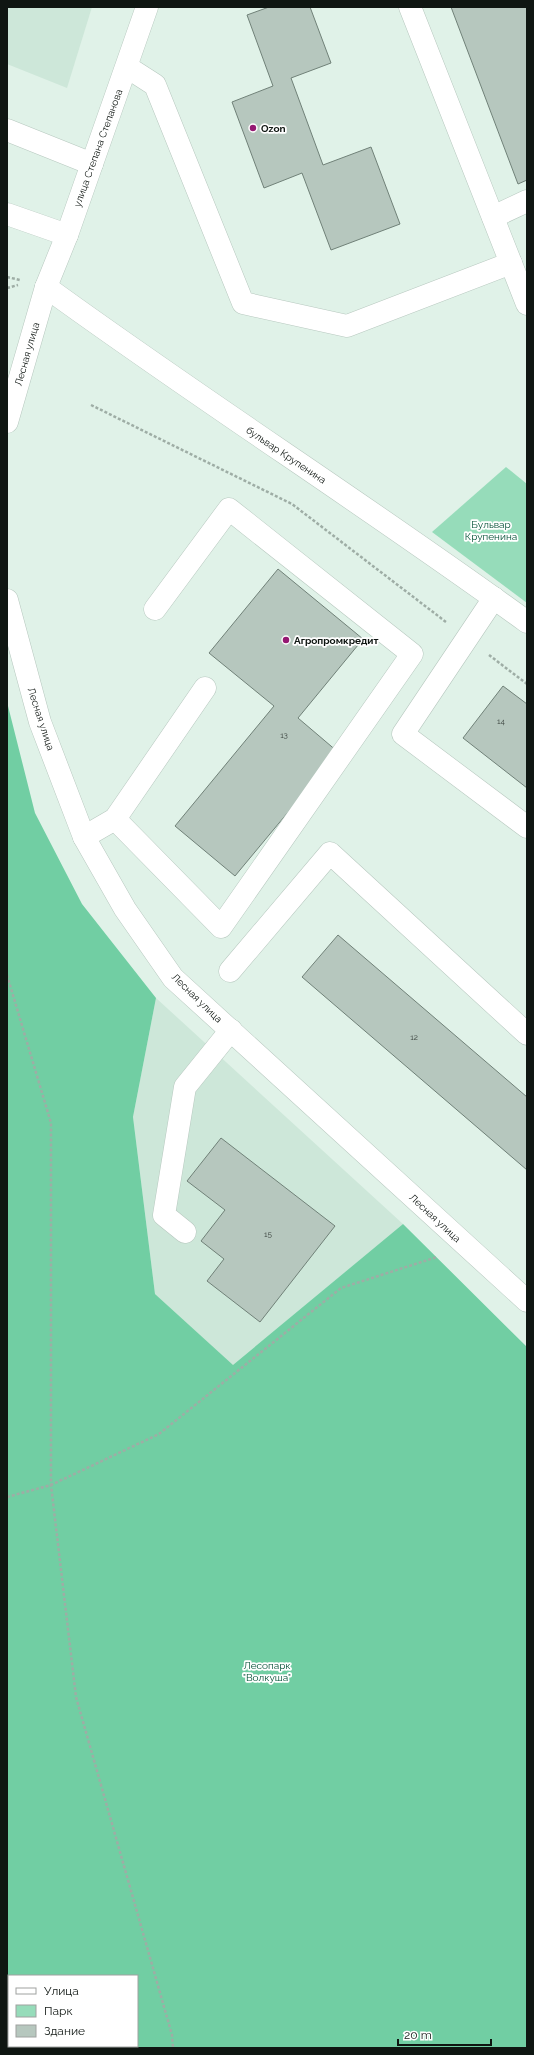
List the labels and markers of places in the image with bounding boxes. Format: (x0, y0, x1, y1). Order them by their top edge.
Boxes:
marker: Ozon (248, 123, 258, 133)
place label: Ozon (261, 123, 285, 134)
marker: Агропромкредит (281, 635, 291, 645)
place label: Агропромкредит (294, 635, 378, 646)

